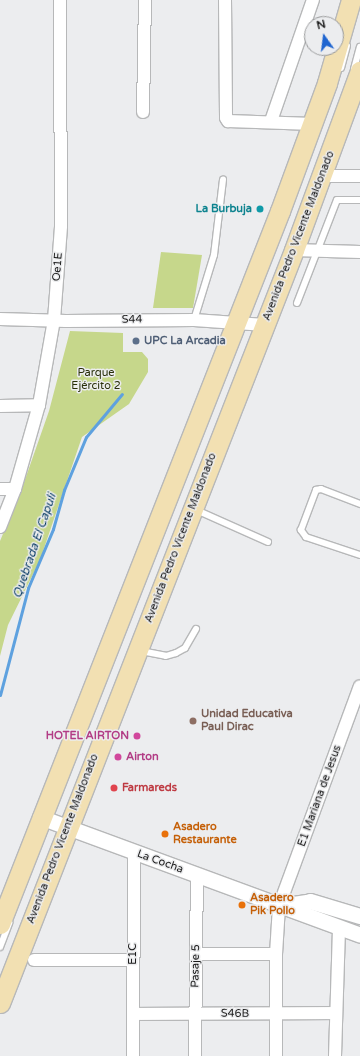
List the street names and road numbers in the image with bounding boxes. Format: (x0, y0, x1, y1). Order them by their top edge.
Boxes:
street label: Avenida Pedro Vicente Maldonado (260, 149, 338, 323)
street label: Oe1E (50, 252, 66, 282)
street label: S44 (122, 313, 142, 327)
street label: Avenida Pedro Vicente Maldonado (142, 451, 220, 625)
street label: E1 Mariana de Jesus (295, 743, 345, 849)
street label: Avenida Pedro Vicente Maldonado (24, 752, 102, 926)
street label: La Cocha (135, 848, 185, 876)
street label: E1C (126, 943, 140, 965)
street label: Pasaje 5 (189, 944, 203, 988)
street label: S46B (221, 1007, 249, 1021)

